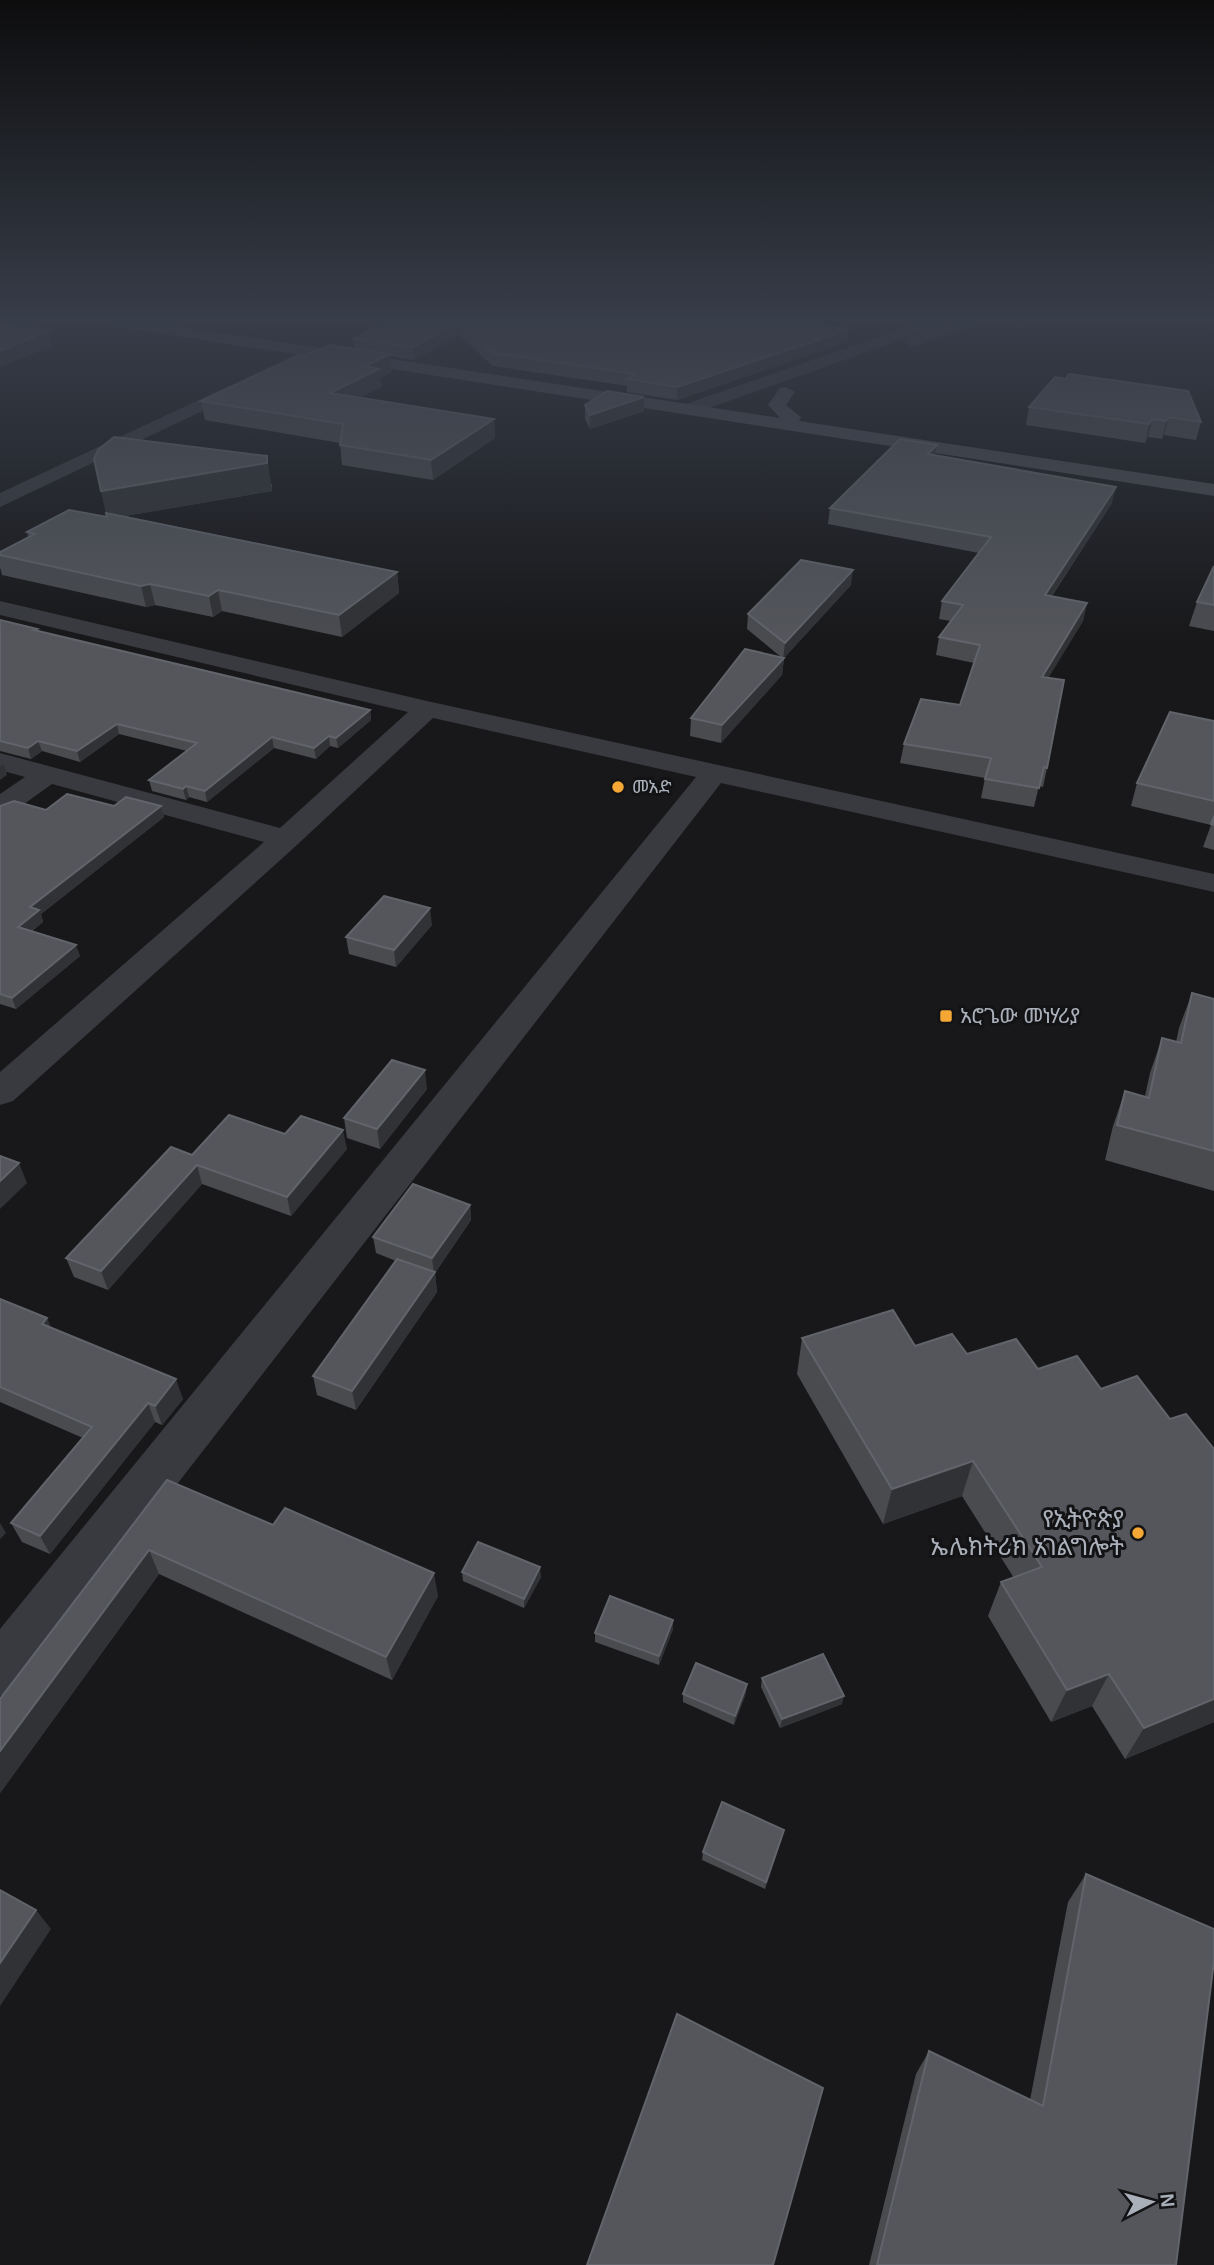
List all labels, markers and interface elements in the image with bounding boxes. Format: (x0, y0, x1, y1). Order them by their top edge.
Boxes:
place label: መአድ (632, 777, 672, 797)
marker: መአድ (610, 779, 626, 795)
place label: አሮጌው መነሃሪያ (960, 1004, 1080, 1027)
marker: አሮጌው መነሃሪያ (938, 1008, 954, 1024)
place label: የኢትዮጵያ ኤሌክትሪክ አገልግሎት (930, 1505, 1125, 1560)
marker: የኢትዮጵያ ኤሌክትሪክ አገልግሎት (1130, 1525, 1146, 1541)
north arrow (1116, 2167, 1186, 2237)
text: N (1156, 2192, 1179, 2208)

